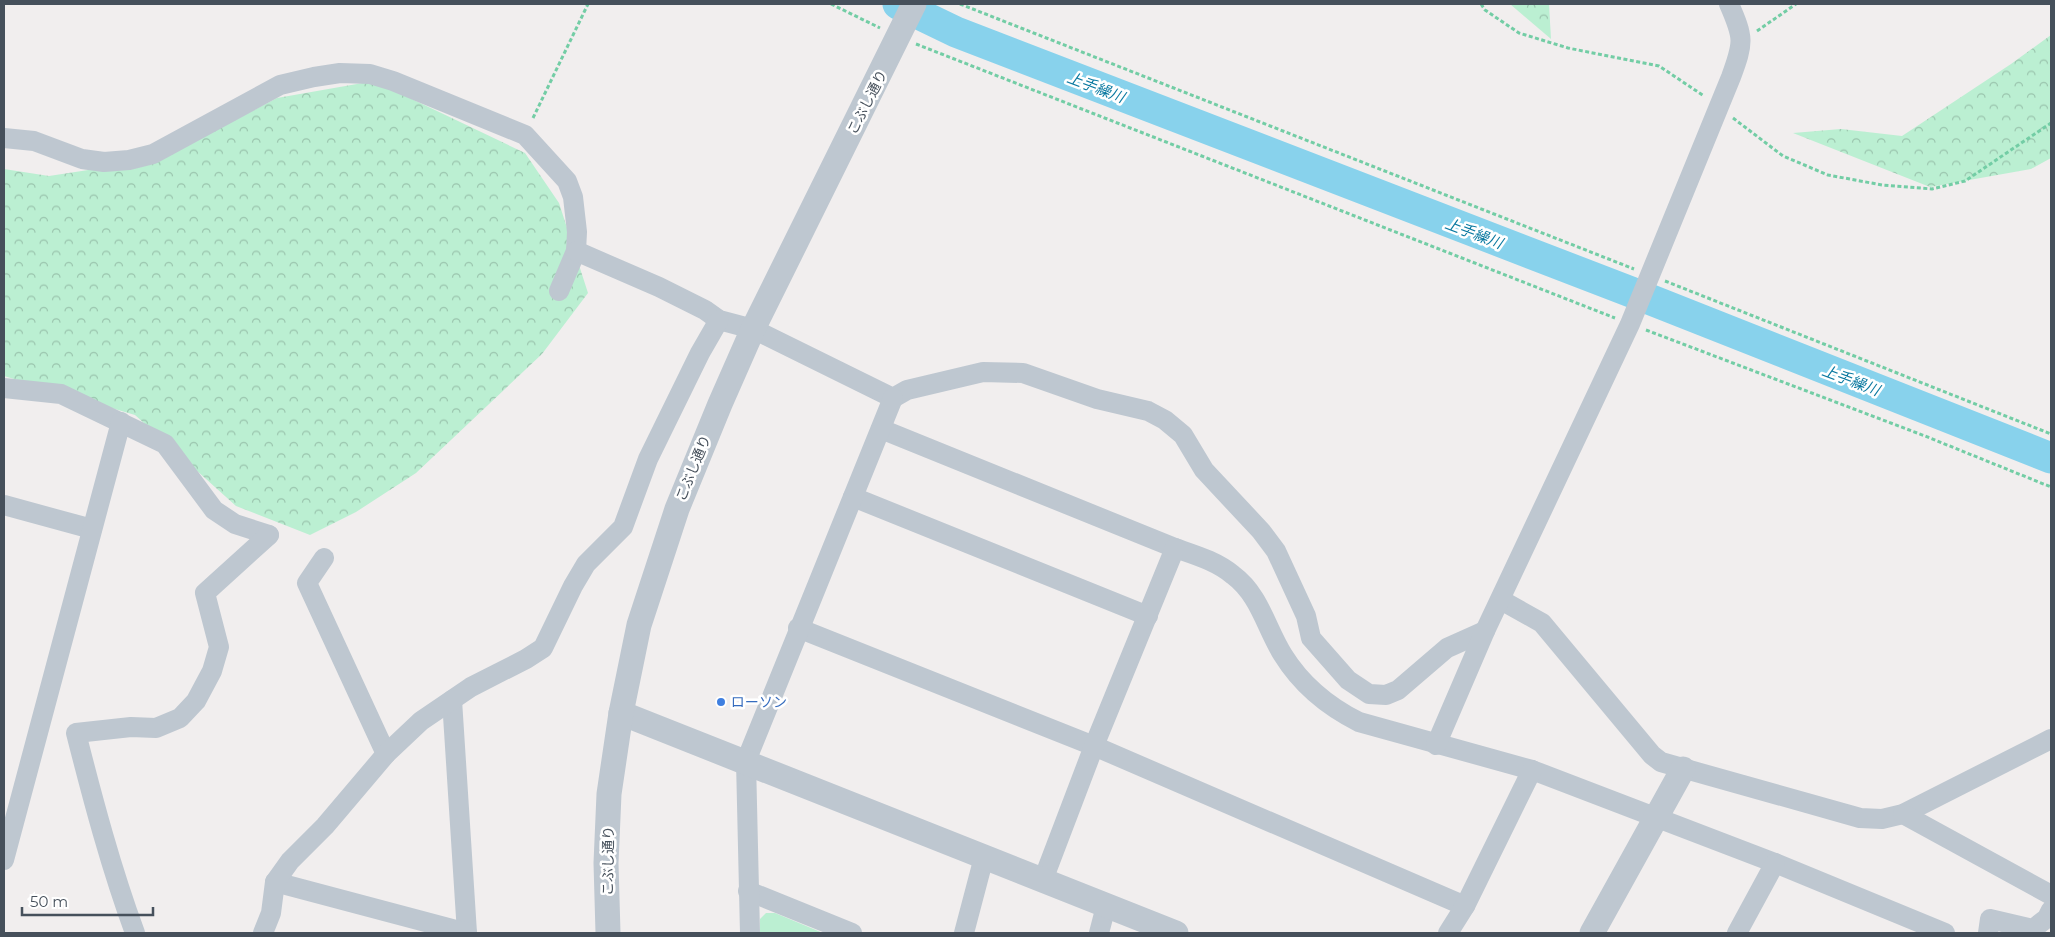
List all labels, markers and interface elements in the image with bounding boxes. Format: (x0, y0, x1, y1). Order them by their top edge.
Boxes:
street label: こぶし通り (843, 67, 891, 137)
water label: 上手繰川 (1065, 67, 1129, 107)
water label: 上手繰川 (1443, 213, 1507, 253)
water label: 上手繰川 (1820, 360, 1884, 400)
street label: こぶし通り (672, 432, 714, 504)
place label: ローソン (731, 693, 787, 711)
marker: ローソン (715, 696, 727, 708)
street label: こぶし通り (598, 826, 618, 896)
scale bar (22, 884, 154, 916)
text: 50 m (30, 892, 68, 911)

